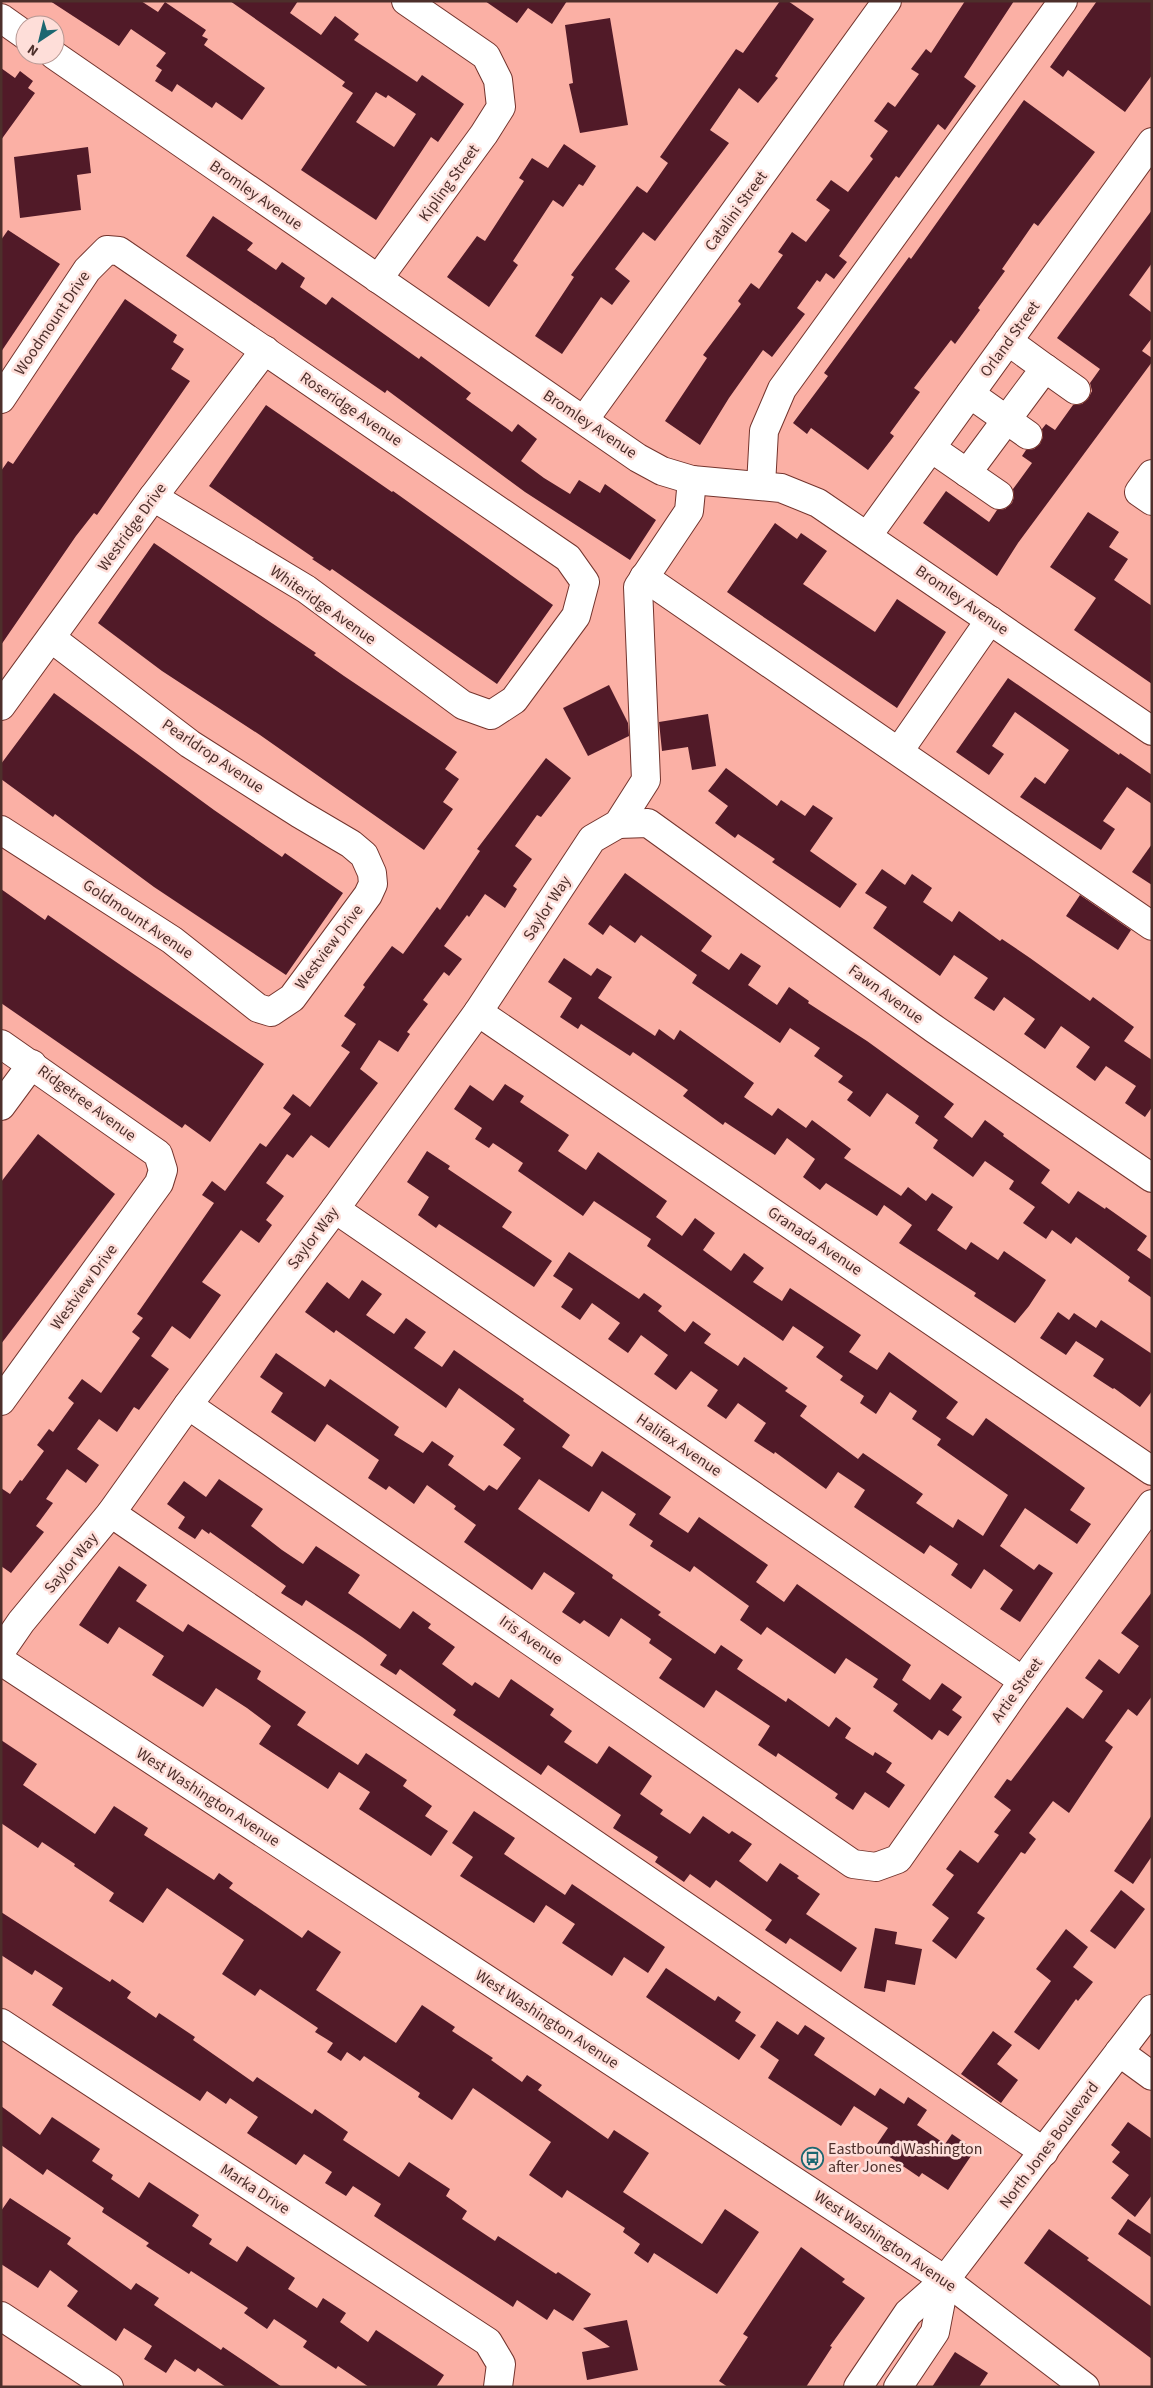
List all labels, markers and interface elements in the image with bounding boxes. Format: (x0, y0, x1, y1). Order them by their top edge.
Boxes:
north arrow (15, 15, 65, 65)
text: N (24, 39, 43, 61)
street label: Kipling Street (414, 140, 485, 226)
street label: Bromley Avenue (205, 155, 307, 235)
street label: Catalini Street (699, 166, 773, 256)
street label: Woodmount Drive (9, 266, 95, 380)
street label: Orland Street (975, 296, 1045, 382)
street label: Roseridge Avenue (296, 367, 406, 451)
street label: Bromley Avenue (539, 384, 641, 464)
street label: Westridge Drive (92, 478, 172, 576)
street label: Whiteridge Avenue (265, 560, 381, 650)
street label: Bromley Avenue (911, 560, 1013, 640)
street label: Pearldrop Avenue (158, 714, 268, 798)
street label: Saylor Way (518, 871, 577, 945)
street label: Goldmount Avenue (78, 874, 198, 964)
street label: Westview Drive (290, 900, 368, 994)
street label: Fawn Avenue (844, 959, 928, 1029)
street label: Ridgetree Avenue (33, 1060, 141, 1146)
street label: Granada Avenue (764, 1201, 867, 1281)
street label: Saylor Way (282, 1202, 344, 1274)
street label: Westview Drive (45, 1240, 123, 1334)
street label: Halifax Avenue (632, 1408, 726, 1482)
street label: Saylor Way (39, 1527, 103, 1598)
street label: Iris Avenue (495, 1610, 567, 1670)
street label: Artie Street (986, 1653, 1048, 1727)
street label: West Washington Avenue (132, 1742, 284, 1852)
street label: West Washington Avenue (471, 1964, 623, 2074)
street label: North Jones Boulevard (994, 2077, 1104, 2213)
place label: Eastbound Washington after Jones (828, 2138, 983, 2178)
bus stop icon: Eastbound Washington after Jones (800, 2146, 824, 2170)
street label: Marka Drive (216, 2158, 294, 2220)
street label: West Washington Avenue (810, 2185, 960, 2297)

